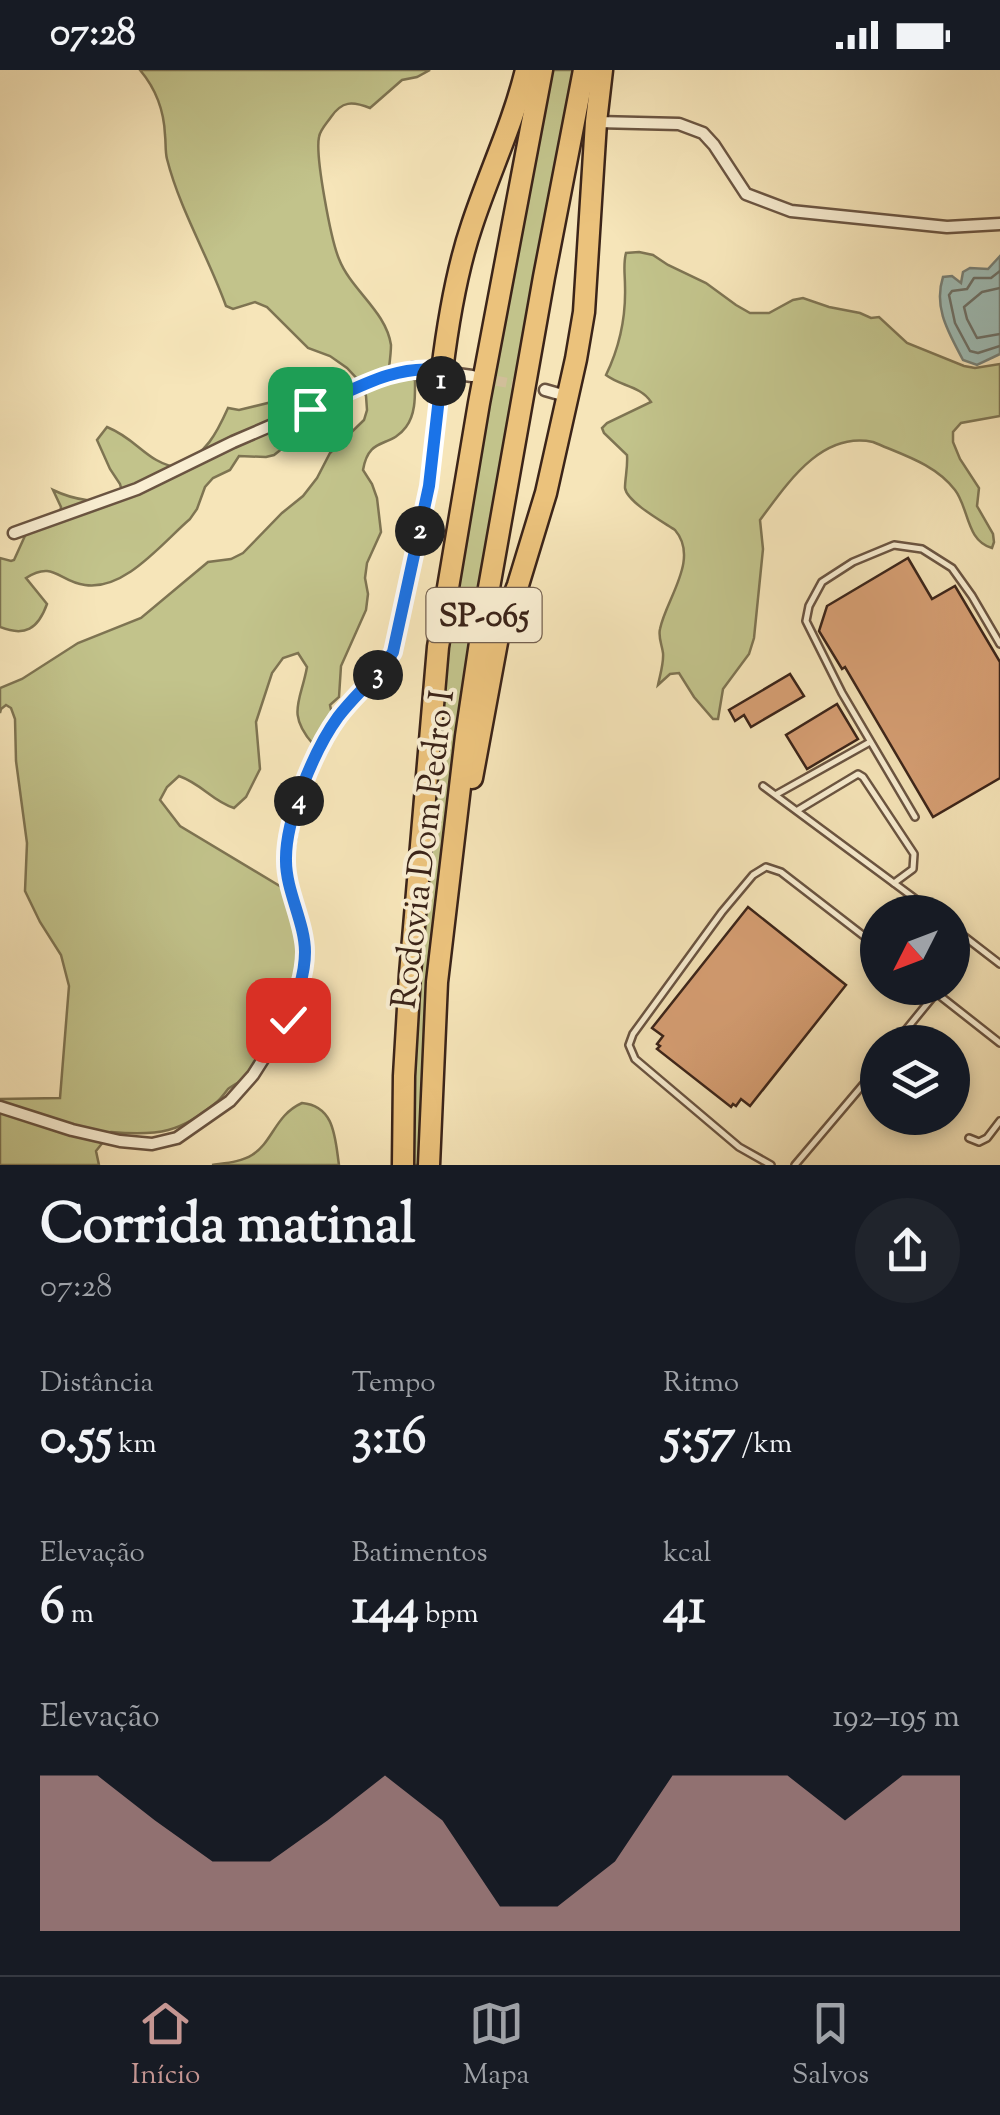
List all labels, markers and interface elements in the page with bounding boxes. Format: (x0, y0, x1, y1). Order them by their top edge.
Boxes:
text: 07:28 (50, 8, 136, 62)
pin: 1 (416, 356, 466, 406)
text: 1 (436, 361, 446, 401)
pin (268, 367, 353, 452)
icon: arrive (283, 382, 338, 437)
pin: 2 (395, 506, 445, 556)
text: 2 (413, 511, 427, 551)
road number: SP-065 (426, 588, 542, 642)
pin: 3 (353, 650, 403, 700)
text: 3 (372, 655, 384, 695)
street label: Rodovia Dom Pedro I (381, 687, 470, 1012)
pin: 4 (274, 776, 324, 826)
text: 4 (292, 781, 306, 821)
north arrow (860, 895, 970, 1005)
map controls (860, 895, 970, 1135)
pin (246, 978, 331, 1063)
icon: check (261, 993, 316, 1048)
button: layers (860, 1025, 970, 1135)
text: Corrida matinal (40, 1188, 416, 1267)
button: share (855, 1198, 960, 1303)
text: 07:28 (40, 1265, 112, 1311)
text: Distância (40, 1364, 153, 1404)
text: Tempo (352, 1364, 436, 1404)
text: Ritmo (663, 1364, 739, 1404)
text: 0.55 (40, 1404, 112, 1476)
text: 3:16 (352, 1404, 427, 1476)
text: 5:57 (663, 1404, 736, 1476)
text: km (112, 1425, 157, 1465)
text: /km (736, 1425, 792, 1465)
text: Elevação (40, 1534, 145, 1574)
text: Batimentos (352, 1534, 488, 1574)
text: kcal (663, 1534, 711, 1574)
text: 6 (40, 1574, 65, 1646)
text: 144 (352, 1574, 419, 1646)
text: 41 (663, 1574, 706, 1646)
text: m (65, 1595, 94, 1635)
text: bpm (419, 1595, 479, 1635)
text: Elevação (40, 1695, 160, 1741)
text: 192–195 m (833, 1695, 960, 1741)
tab: Início (131, 1996, 200, 2096)
tab: Mapa (463, 1996, 529, 2096)
tab: Salvos (792, 1996, 869, 2096)

